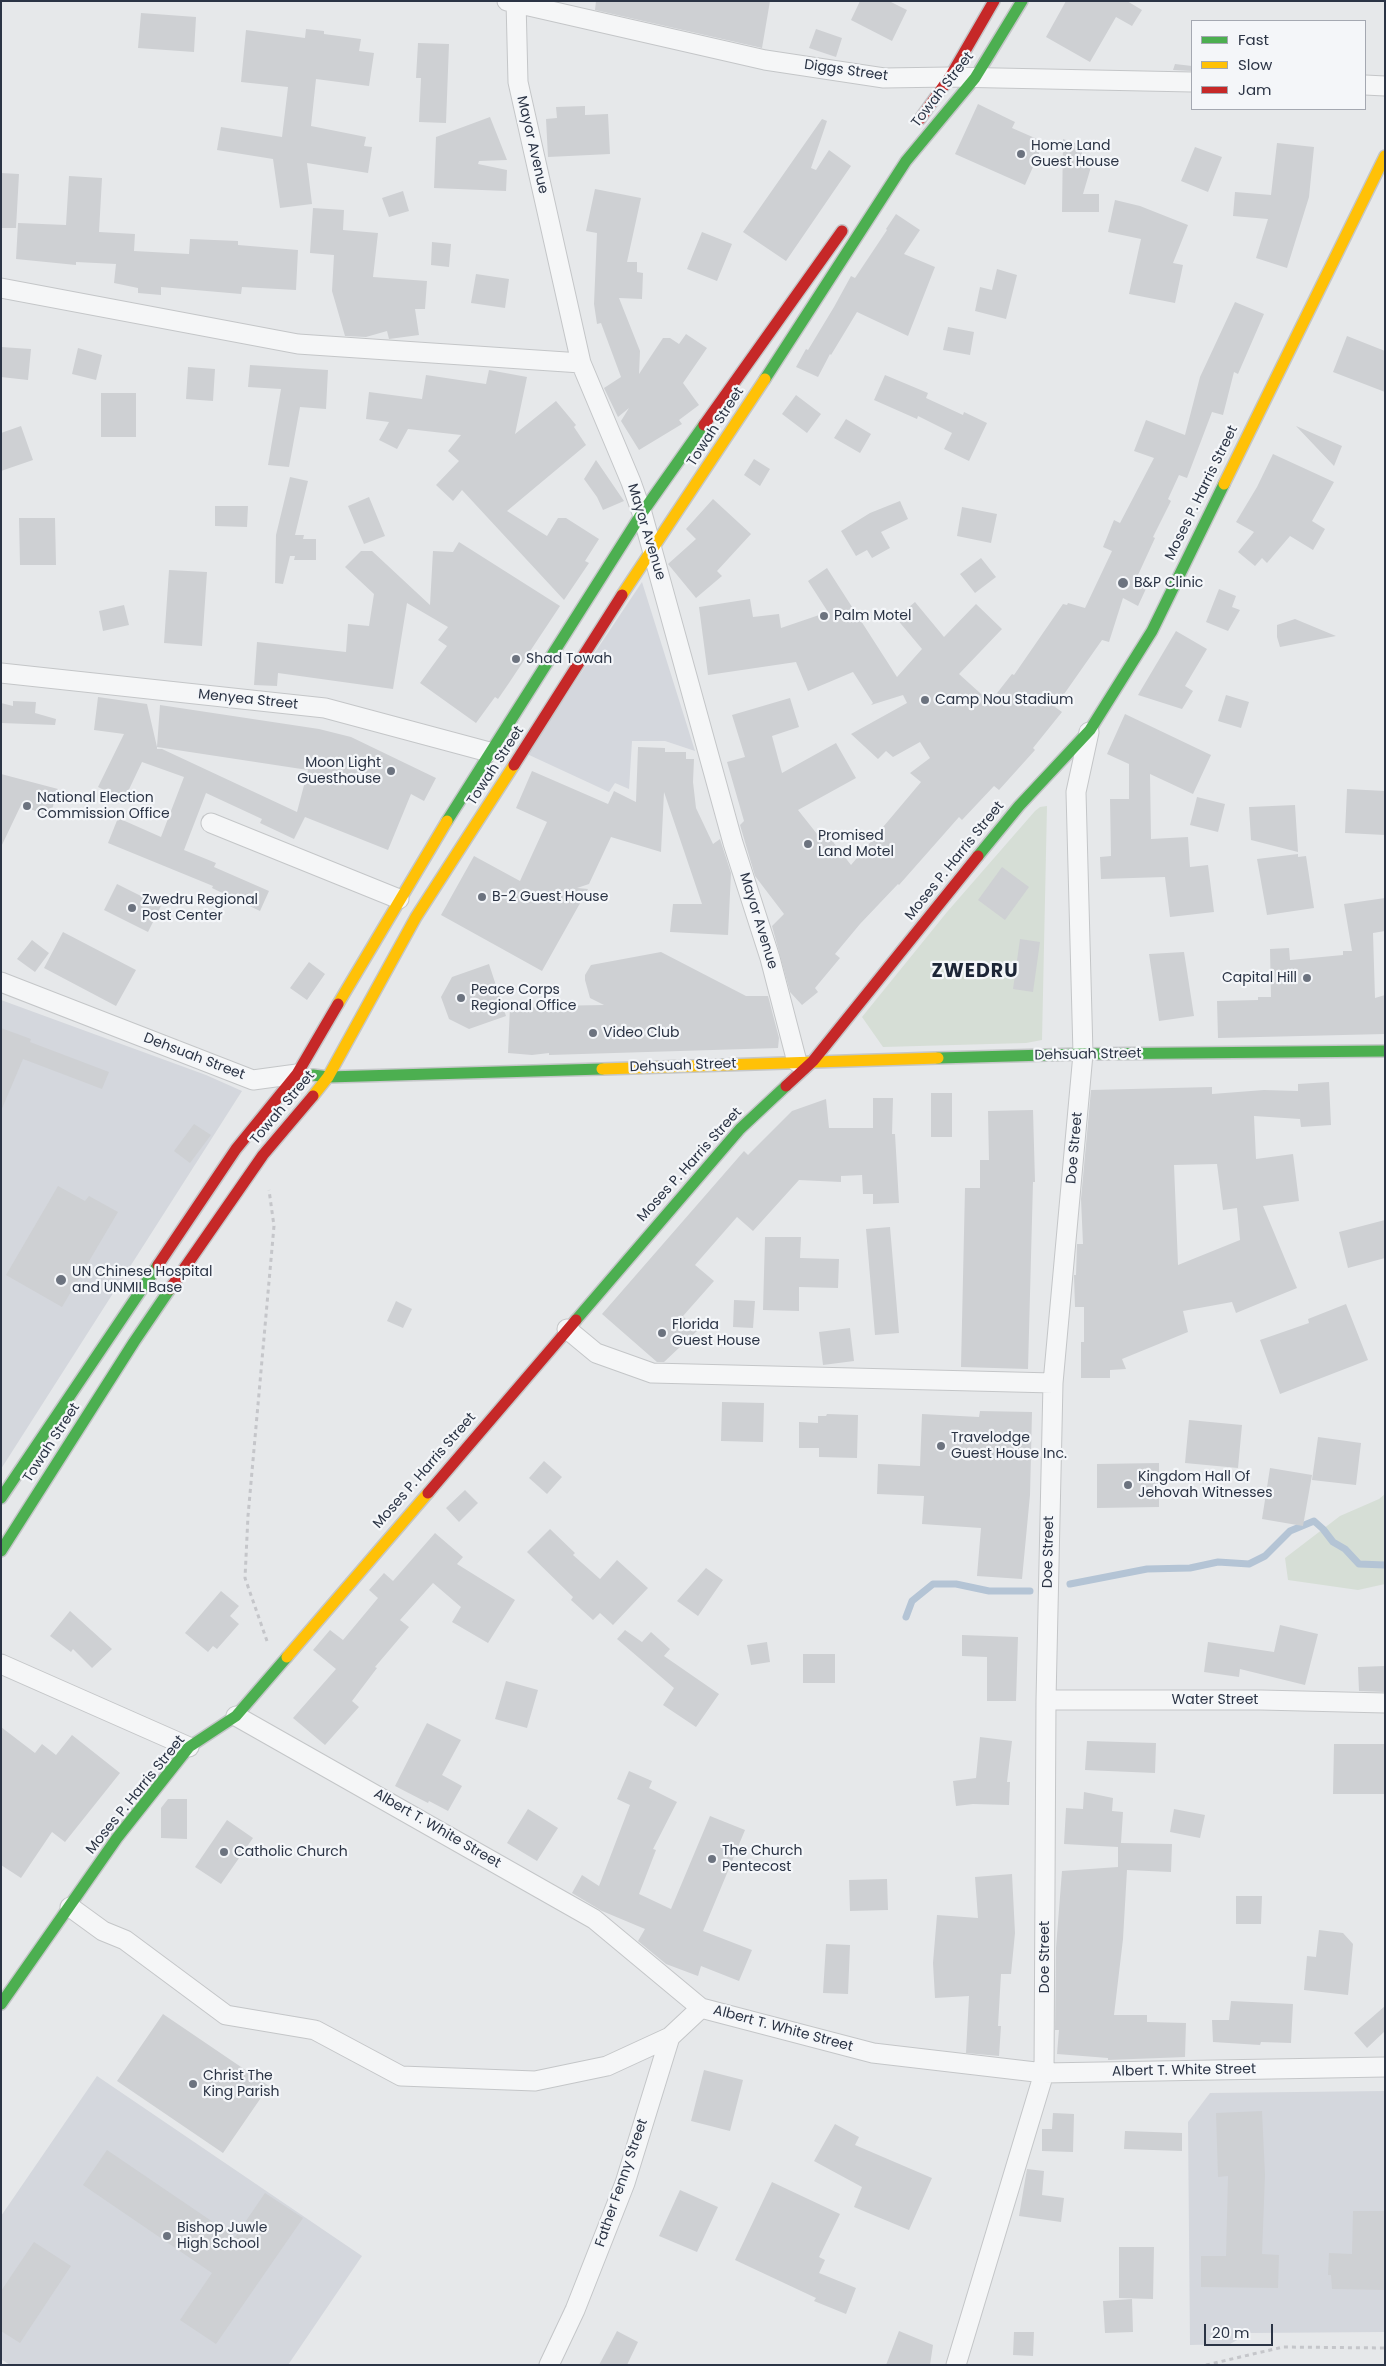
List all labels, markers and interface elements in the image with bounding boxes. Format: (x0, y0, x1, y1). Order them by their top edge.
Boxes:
legend (1191, 20, 1366, 110)
text: Fast (1238, 29, 1269, 50)
street label: Towah Street (908, 49, 978, 131)
text: Slow (1238, 54, 1272, 75)
street label: Diggs Street (803, 57, 889, 85)
text: Jam (1238, 79, 1272, 100)
street label: Mayor Avenue (513, 94, 551, 196)
place label: Home Land Guest House (1031, 138, 1119, 170)
marker: Home Land Guest House (1015, 148, 1027, 160)
street label: Towah Street (684, 384, 748, 470)
street label: Moses P. Harris Street (1162, 423, 1242, 563)
street label: Mayor Avenue (623, 482, 669, 582)
place label: B&P Clinic (1134, 575, 1203, 591)
marker: B&P Clinic (1116, 576, 1130, 590)
place label: Palm Motel (834, 608, 911, 624)
marker: Palm Motel (818, 610, 830, 622)
place label: Shad Towah (526, 651, 612, 667)
marker: Shad Towah (510, 653, 522, 665)
street label: Menyea Street (197, 686, 299, 714)
place label: Camp Nou Stadium (935, 692, 1073, 708)
marker: Camp Nou Stadium (919, 694, 931, 706)
street label: Towah Street (464, 723, 528, 809)
place label: Moon Light Guesthouse (297, 755, 381, 788)
marker: Moon Light Guesthouse (385, 765, 397, 777)
place label: National Election Commission Office (37, 790, 170, 822)
street label: Moses P. Harris Street (902, 798, 1008, 924)
marker: National Election Commission Office (21, 800, 33, 812)
place label: Promised Land Motel (818, 828, 894, 860)
marker: Promised Land Motel (802, 838, 814, 850)
street label: Mayor Avenue (735, 871, 781, 971)
place label: B-2 Guest House (492, 889, 608, 905)
marker: B-2 Guest House (476, 891, 488, 903)
place label: Zwedru Regional Post Center (142, 892, 258, 924)
marker: Zwedru Regional Post Center (126, 902, 138, 914)
district label: ZWEDRU (931, 961, 1019, 983)
place label: Capital Hill (1222, 970, 1297, 986)
marker: Capital Hill (1301, 972, 1313, 984)
place label: Peace Corps Regional Office (471, 982, 577, 1014)
marker: Peace Corps Regional Office (455, 992, 467, 1004)
place label: Video Club (603, 1025, 679, 1041)
marker: Video Club (587, 1027, 599, 1039)
street label: Dehsuah Street (141, 1030, 247, 1084)
street label: Dehsuah Street (1034, 1046, 1142, 1064)
street label: Dehsuah Street (629, 1056, 737, 1076)
street label: Towah Street (247, 1068, 319, 1148)
street label: Moses P. Harris Street (634, 1104, 746, 1226)
street label: Doe Street (1063, 1111, 1087, 1185)
place label: UN Chinese Hospital and UNMIL Base (72, 1264, 212, 1296)
marker: UN Chinese Hospital and UNMIL Base (54, 1273, 68, 1287)
place label: Florida Guest House (672, 1317, 760, 1350)
marker: Florida Guest House (656, 1327, 668, 1339)
street label: Towah Street (20, 1400, 84, 1486)
street label: Moses P. Harris Street (370, 1410, 480, 1532)
place label: Travelodge Guest House Inc. (951, 1430, 1067, 1462)
marker: Travelodge Guest House Inc. (935, 1440, 947, 1452)
place label: Kingdom Hall Of Jehovah Witnesses (1138, 1469, 1272, 1501)
marker: Kingdom Hall Of Jehovah Witnesses (1122, 1479, 1134, 1491)
street label: Doe Street (1040, 1516, 1058, 1588)
street label: Water Street (1172, 1692, 1258, 1708)
street label: Moses P. Harris Street (83, 1732, 189, 1858)
street label: Albert T. White Street (370, 1786, 504, 1872)
place label: The Church Pentecost (722, 1843, 802, 1875)
place label: Catholic Church (234, 1844, 348, 1860)
marker: Catholic Church (218, 1846, 230, 1858)
marker: The Church Pentecost (706, 1853, 718, 1865)
street label: Doe Street (1037, 1921, 1053, 1993)
street label: Albert T. White Street (711, 2002, 855, 2056)
street label: Albert T. White Street (1112, 2061, 1256, 2081)
place label: Christ The King Parish (203, 2068, 279, 2100)
marker: Christ The King Parish (187, 2078, 199, 2090)
street label: Father Fenny Street (592, 2117, 652, 2249)
place label: Bishop Juwle High School (177, 2220, 267, 2252)
marker: Bishop Juwle High School (161, 2230, 173, 2242)
scale bar (1206, 2314, 1275, 2346)
text: 20 m (1212, 2322, 1250, 2343)

